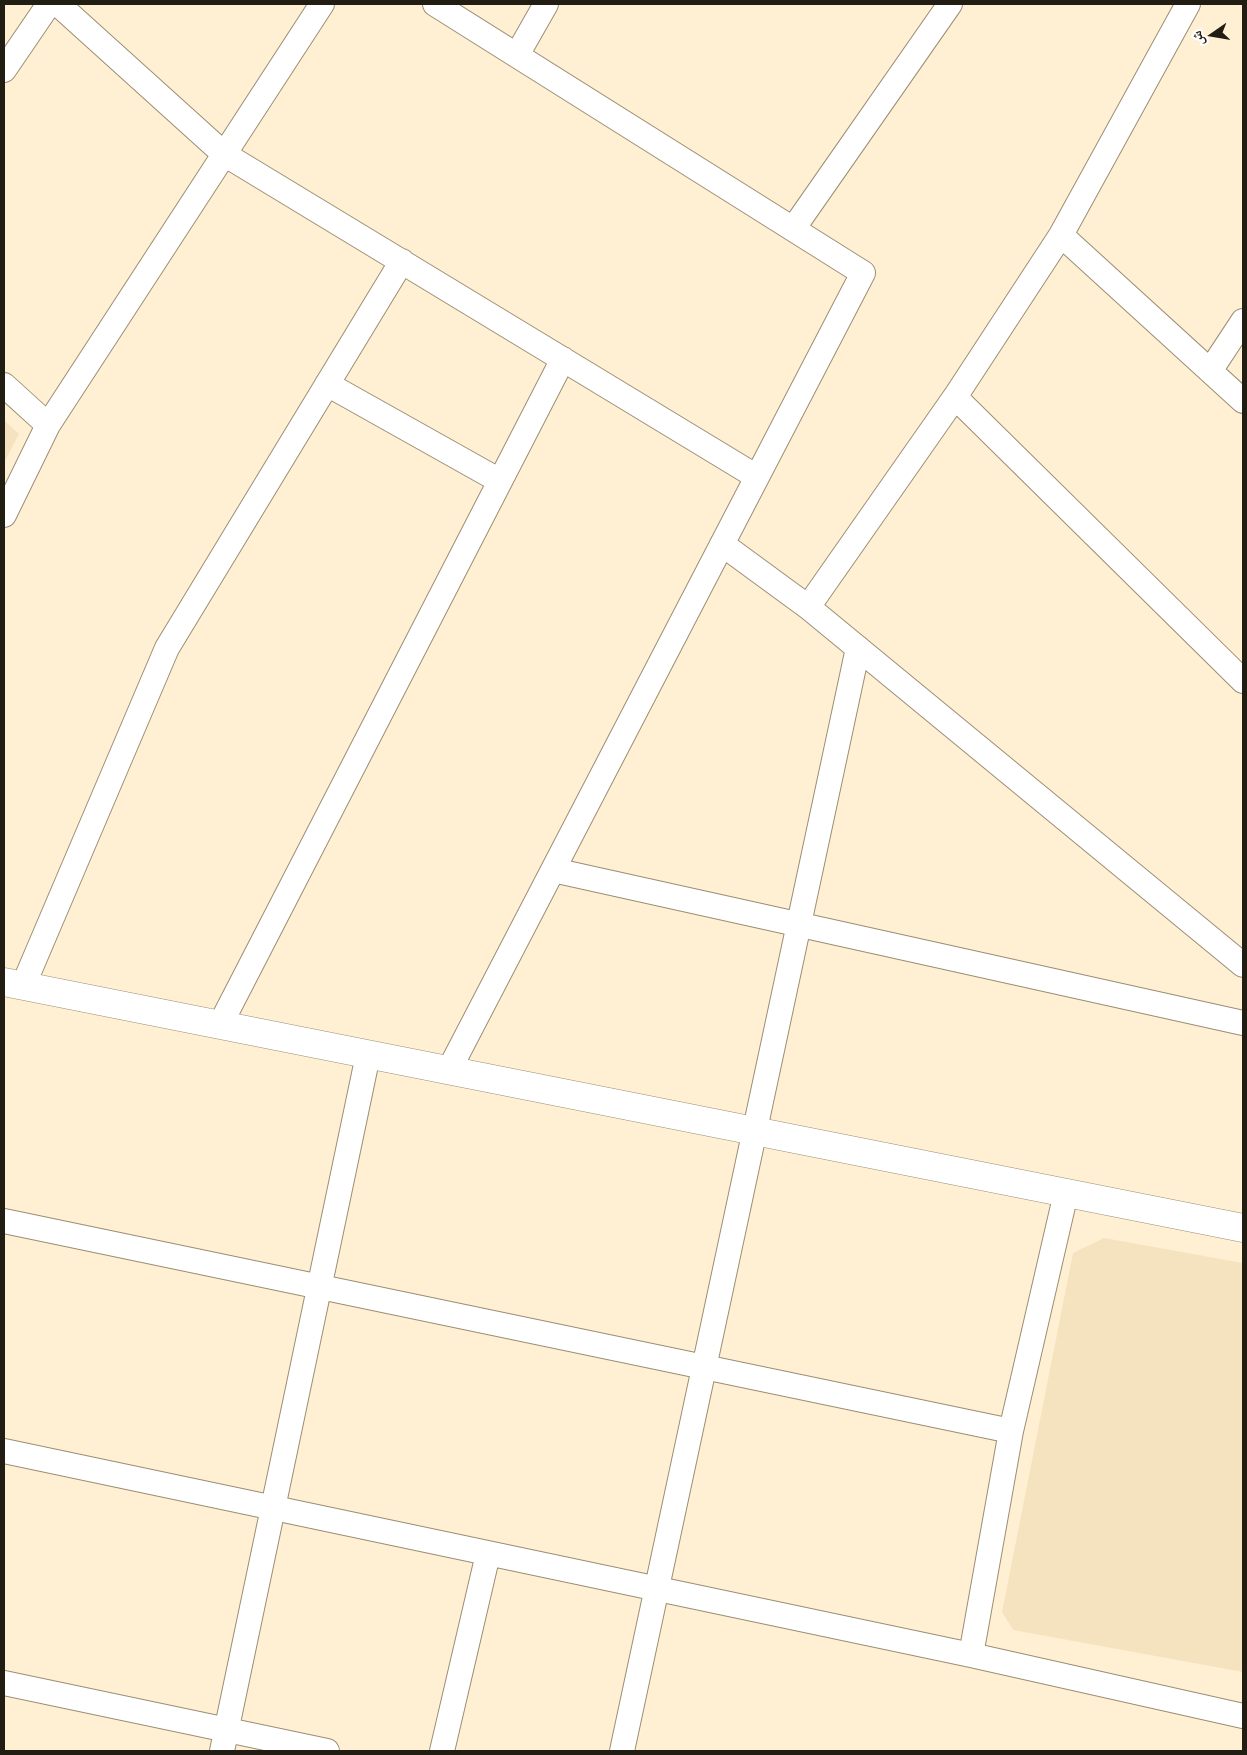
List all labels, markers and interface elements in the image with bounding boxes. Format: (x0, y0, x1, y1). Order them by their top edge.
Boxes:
north arrow (1187, 10, 1237, 60)
text: ش (1185, 29, 1209, 48)

